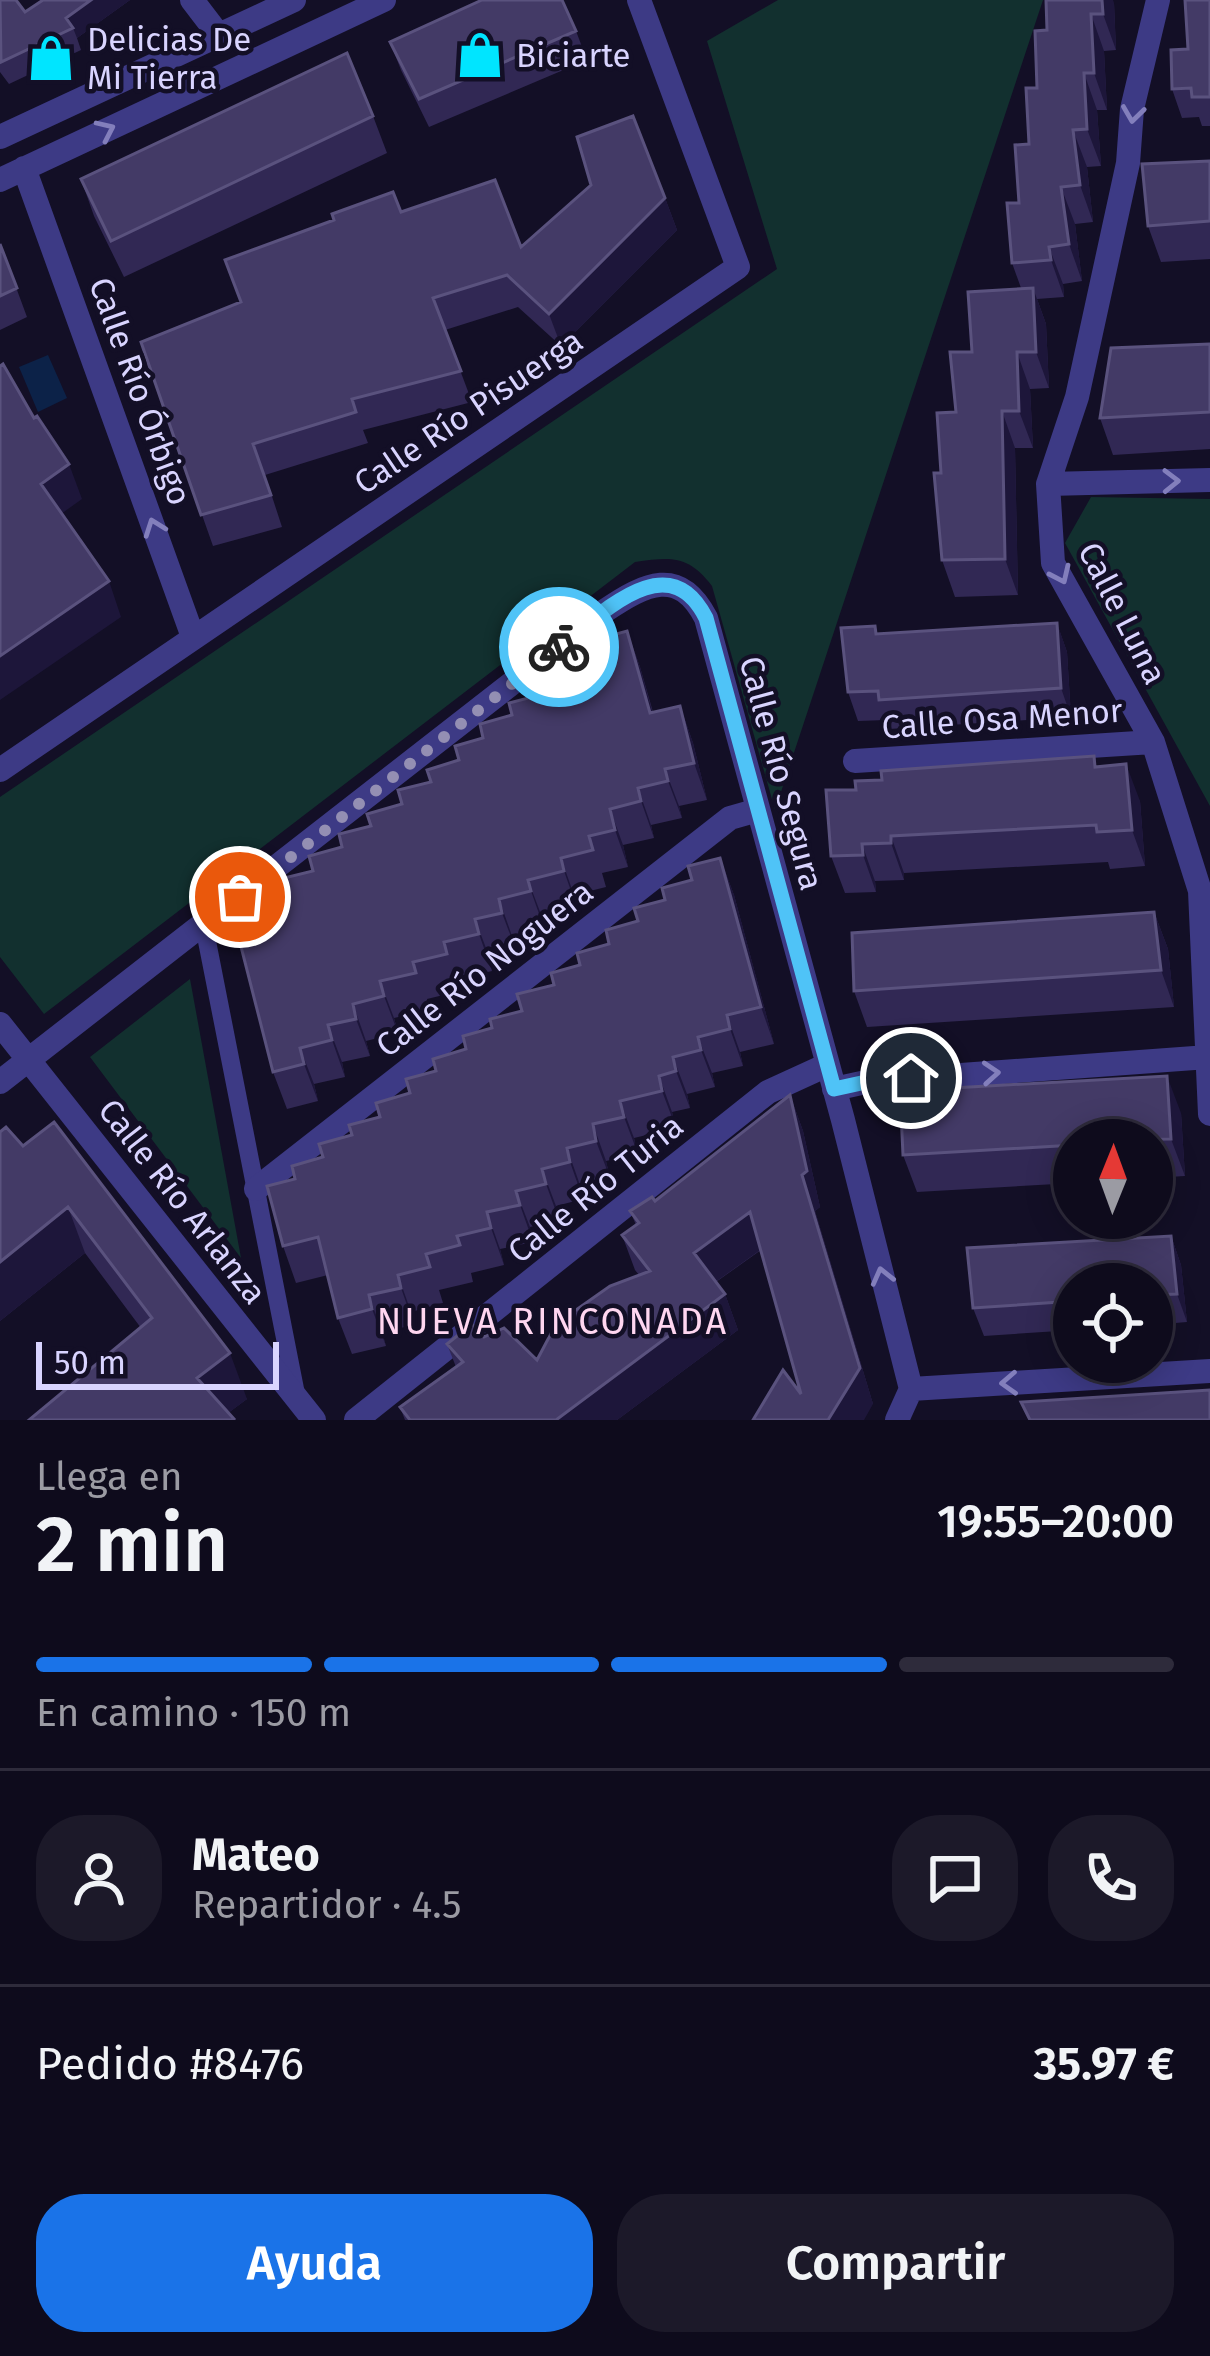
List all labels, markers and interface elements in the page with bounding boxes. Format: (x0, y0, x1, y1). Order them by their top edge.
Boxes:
place label: Delicias De Mi Tierra (87, 20, 251, 98)
shop icon: Biciarte (455, 30, 505, 80)
shop icon: Delicias De Mi Tierra (26, 33, 76, 83)
place label: Biciarte (516, 36, 631, 76)
one-way arrow (1121, 104, 1147, 124)
one-way arrow (94, 121, 115, 144)
street label: Calle Río Órbigo (80, 272, 200, 511)
street label: Calle Río Pisuerga (347, 321, 590, 503)
one-way arrow (1162, 468, 1181, 494)
one-way arrow (144, 517, 168, 538)
street label: Calle Luna (1069, 536, 1175, 691)
one-way arrow (1047, 563, 1070, 585)
courier (499, 587, 619, 707)
icon: bike (526, 614, 592, 680)
street label: Calle Río Segura (731, 652, 831, 895)
street label: Calle Osa Menor (880, 691, 1124, 747)
pin (189, 846, 291, 948)
icon: bag (207, 864, 273, 930)
street label: Calle Río Noguera (368, 872, 601, 1066)
pin (860, 1027, 962, 1129)
icon: home (878, 1045, 944, 1111)
one-way arrow (982, 1060, 1001, 1086)
street label: Calle Río Arlanza (90, 1091, 275, 1312)
street label: Calle Río Turia (500, 1106, 691, 1272)
north arrow (1053, 1119, 1173, 1239)
map controls (1053, 1119, 1173, 1383)
button: locate (1053, 1263, 1173, 1383)
one-way arrow (872, 1266, 897, 1286)
district label: NUEVA RINCONADA (377, 1300, 729, 1344)
scale bar (36, 1336, 279, 1389)
text: 50 m (54, 1343, 126, 1383)
one-way arrow (999, 1370, 1018, 1396)
text: Llega en (36, 1454, 183, 1500)
text: 19:55–20:00 (937, 1495, 1174, 1549)
text: 2 min (36, 1498, 228, 1592)
text: En camino · 150 m (36, 1690, 351, 1736)
button: person (36, 1815, 162, 1941)
button: chat (892, 1815, 1018, 1941)
button: phone (1048, 1815, 1174, 1941)
text: Mateo (192, 1828, 320, 1882)
text: Repartidor · 4.5 (192, 1882, 462, 1928)
text: Pedido #8476 (36, 2037, 304, 2091)
text: 35.97 € (1034, 2037, 1174, 2091)
button: Ayuda (36, 2194, 593, 2332)
button: Compartir (617, 2194, 1174, 2332)

